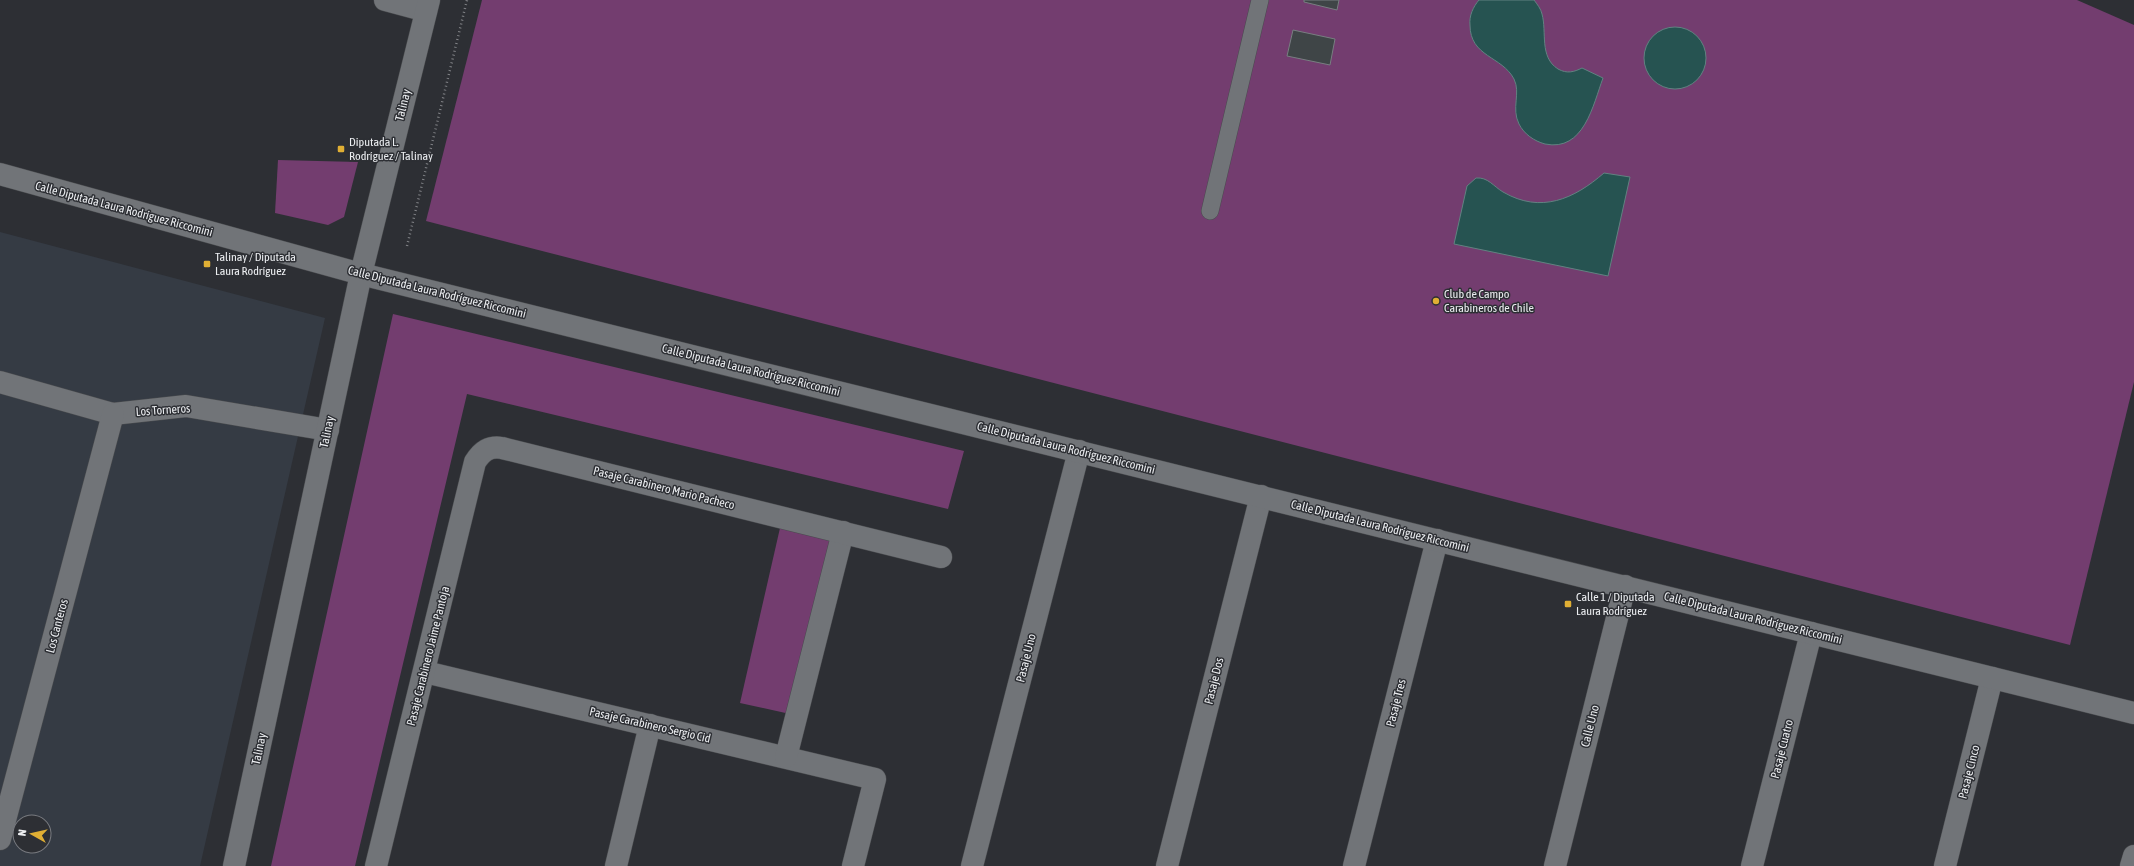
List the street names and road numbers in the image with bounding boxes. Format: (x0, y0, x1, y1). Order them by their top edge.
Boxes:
street label: Talinay (392, 88, 414, 122)
street label: Calle Diputada Laura Rodríguez Riccomini (34, 179, 214, 239)
street label: Calle Diputada Laura Rodríguez Riccomini (347, 263, 527, 321)
street label: Calle Diputada Laura Rodríguez Riccomini (661, 341, 841, 399)
street label: Los Torneros (135, 401, 191, 419)
street label: Talinay (317, 415, 337, 449)
street label: Calle Diputada Laura Rodríguez Riccomini (976, 419, 1156, 477)
street label: Pasaje Carabinero Mario Pacheco (592, 464, 737, 512)
street label: Calle Diputada Laura Rodríguez Riccomini (1290, 497, 1470, 555)
street label: Pasaje Carabinero Jaime Pantoja (404, 585, 452, 727)
street label: Calle Diputada Laura Rodríguez Riccomini (1663, 589, 1843, 647)
street label: Los Canteros (43, 598, 71, 654)
street label: Pasaje Uno (1013, 632, 1039, 684)
street label: Pasaje Dos (1201, 656, 1227, 706)
street label: Pasaje Tres (1383, 678, 1409, 728)
street label: Calle Uno (1578, 703, 1602, 748)
street label: Pasaje Carabinero Sergio Cid (588, 704, 712, 746)
street label: Pasaje Cuatro (1768, 718, 1796, 780)
street label: Talinay (249, 732, 269, 766)
street label: Pasaje Cinco (1956, 743, 1983, 800)

